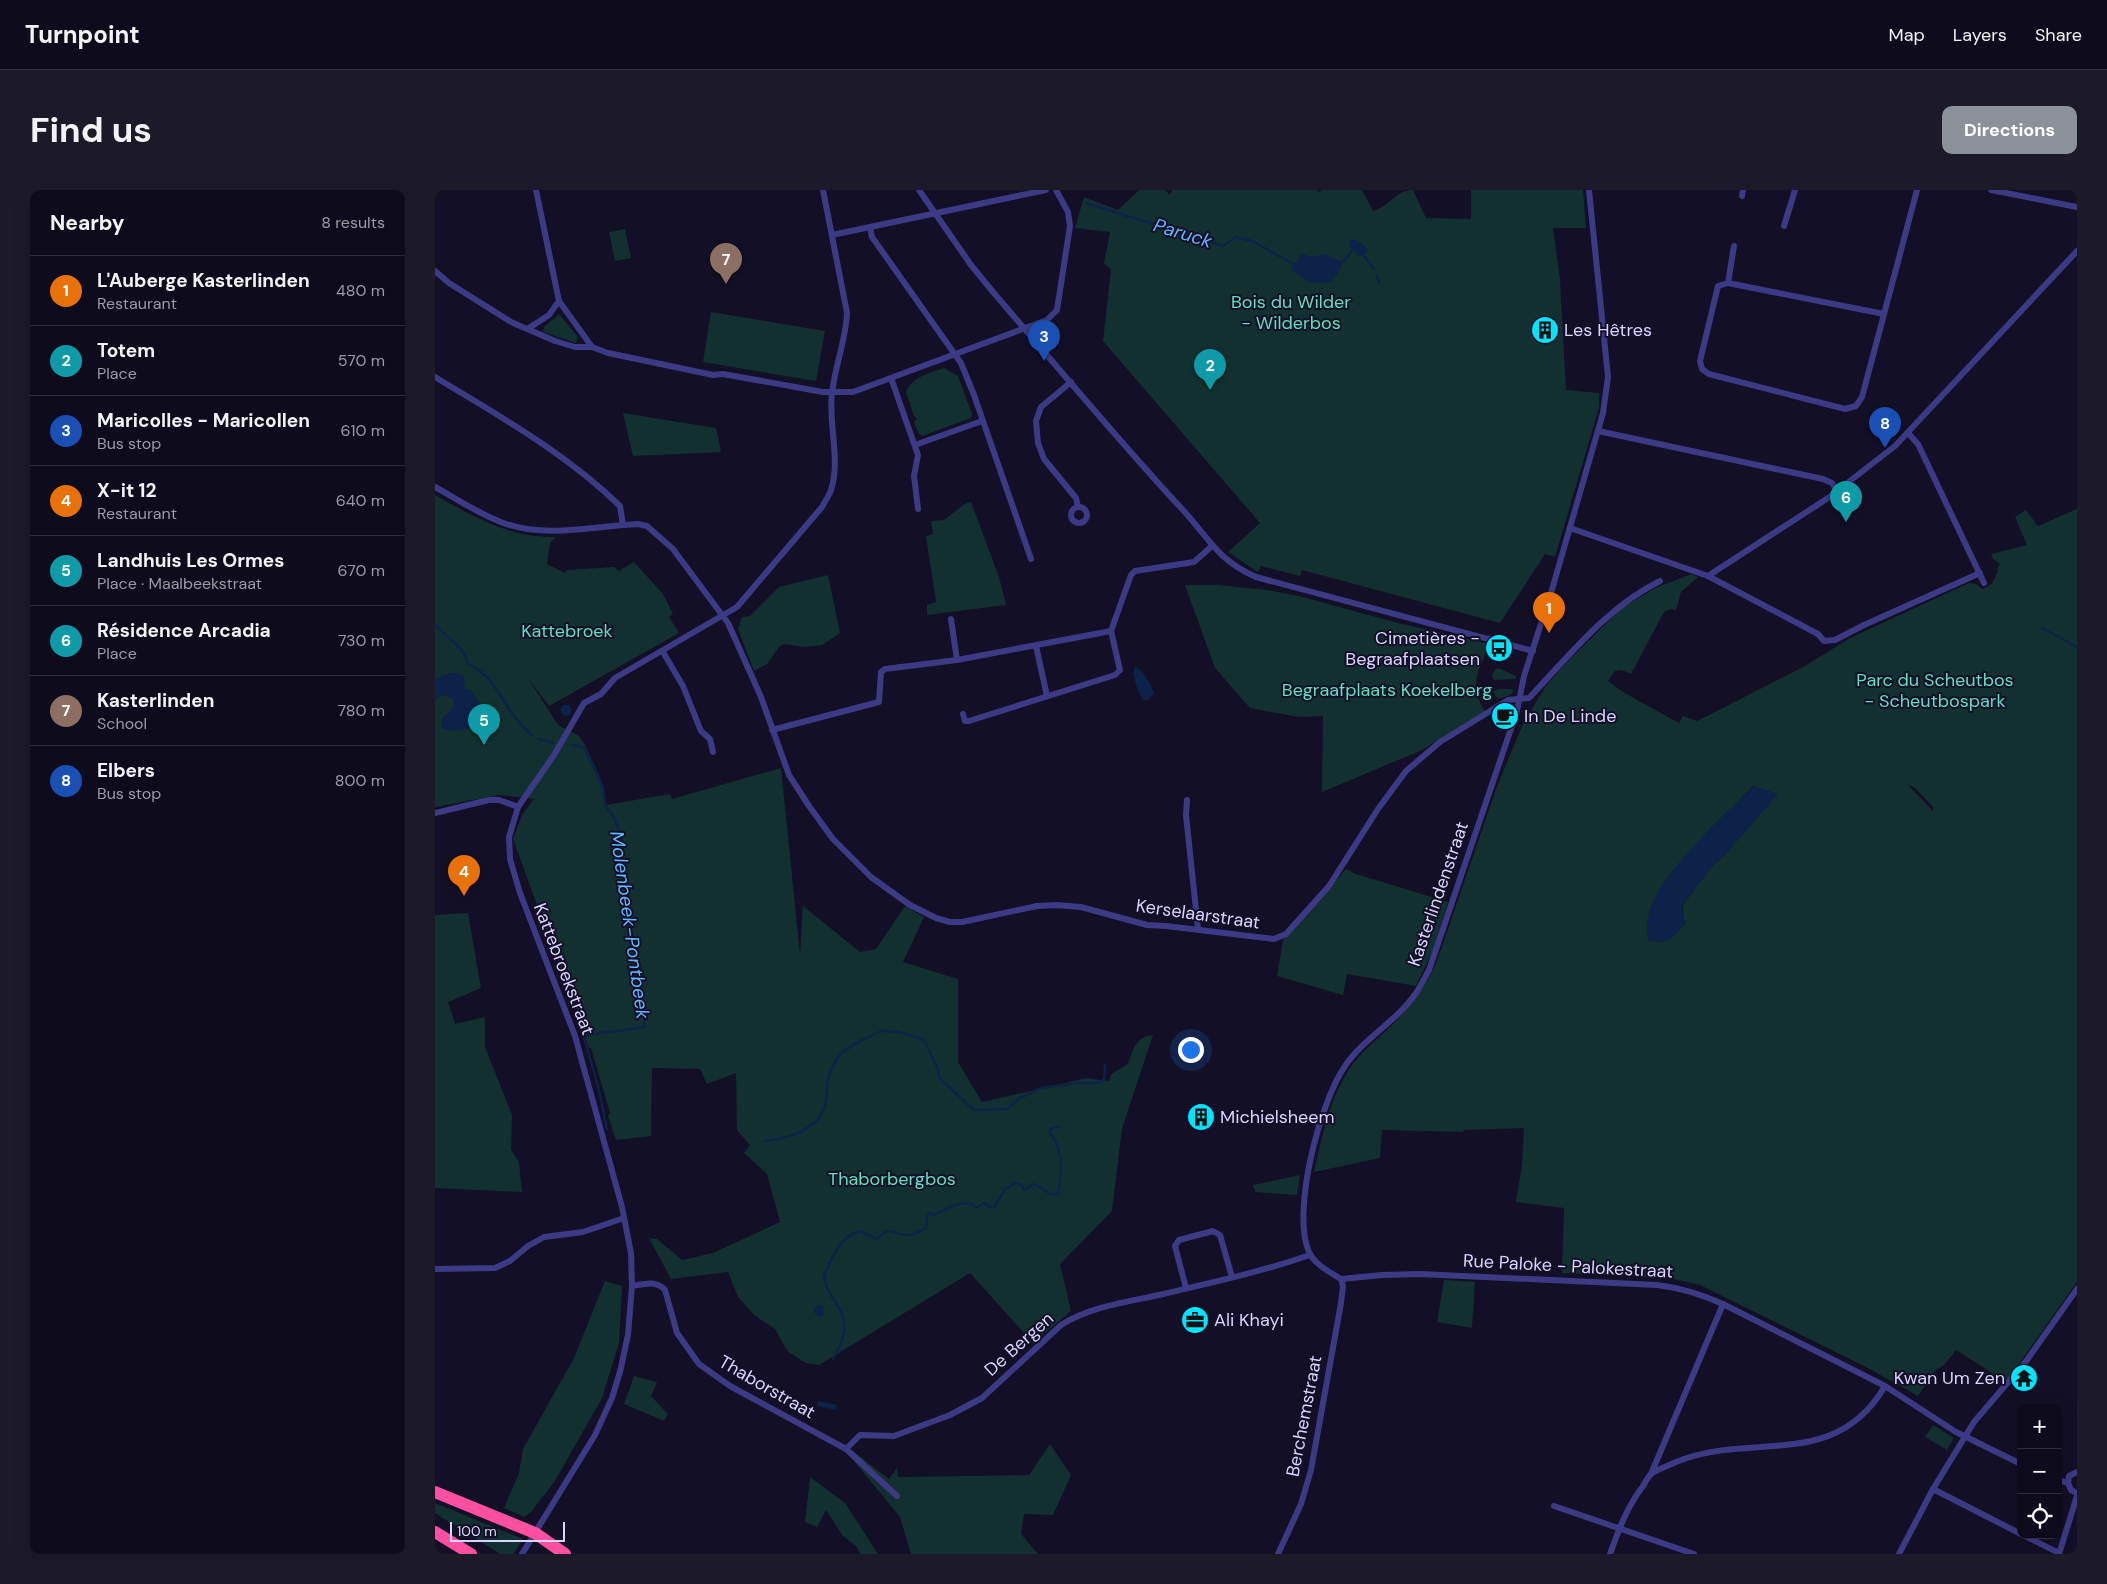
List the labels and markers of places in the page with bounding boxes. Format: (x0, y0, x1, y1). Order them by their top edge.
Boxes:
pin: 7 (710, 243, 742, 284)
building icon: Les Hêtres (1530, 315, 1560, 345)
place label: Les Hêtres (1564, 318, 1652, 342)
pin: 3 (1028, 320, 1060, 361)
pin: 2 (1194, 349, 1226, 390)
pin: 8 (1869, 407, 1901, 448)
pin: 6 (1830, 481, 1862, 522)
pin: 1 (1533, 592, 1565, 633)
place label: Cimetières - Begraafplaatsen (1345, 626, 1480, 671)
bus stop icon: Cimetières - Begraafplaatsen (1484, 633, 1514, 663)
cafe icon: In De Linde (1490, 701, 1520, 731)
pin: 5 (468, 704, 500, 745)
place label: In De Linde (1524, 704, 1616, 728)
pin: 4 (448, 855, 480, 896)
building icon: Michielsheem (1186, 1102, 1216, 1132)
place label: Michielsheem (1220, 1105, 1335, 1129)
office icon: Ali Khayi (1180, 1305, 1210, 1335)
place label: Ali Khayi (1214, 1308, 1284, 1332)
temple icon: Kwan Um Zen (2009, 1363, 2039, 1393)
place label: Kwan Um Zen (1894, 1366, 2005, 1390)

